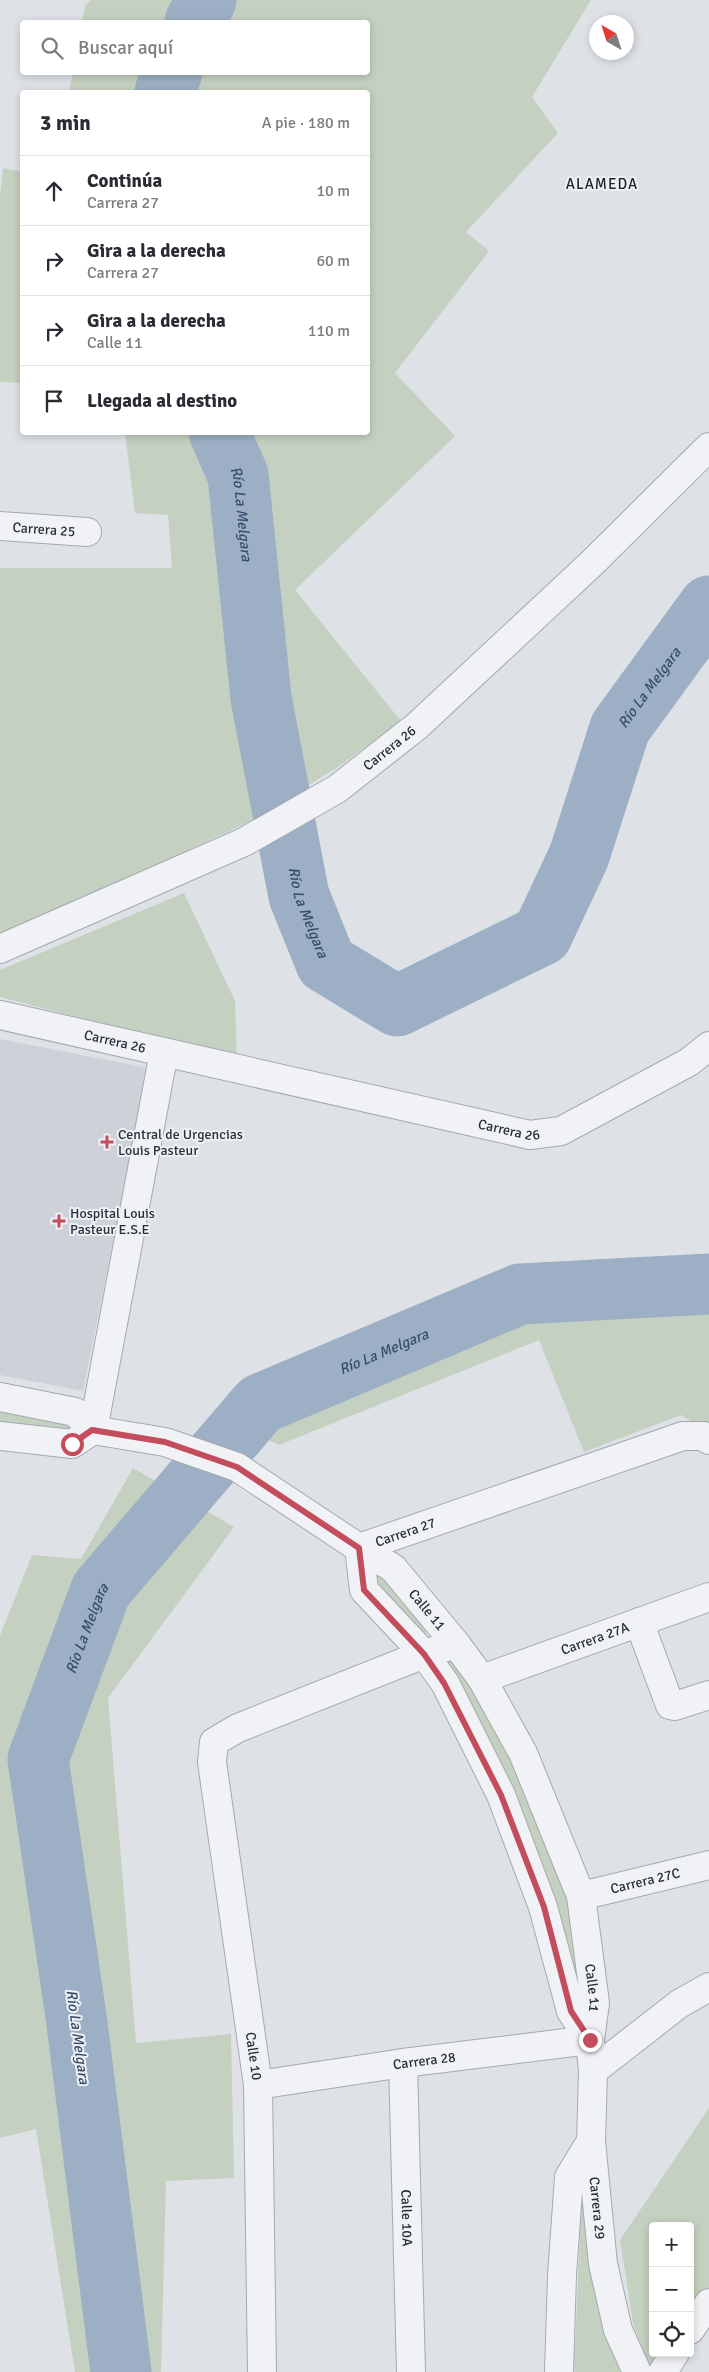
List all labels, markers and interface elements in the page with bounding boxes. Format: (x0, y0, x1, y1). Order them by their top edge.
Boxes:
north arrow (589, 15, 634, 60)
search box (20, 20, 370, 75)
icon: search (38, 34, 66, 62)
text: Buscar aquí (78, 36, 173, 60)
text: 3 min (40, 110, 91, 136)
text: A pie · 180 m (262, 113, 350, 133)
text: Continúa (87, 169, 162, 193)
district label: ALAMEDA (566, 175, 638, 193)
icon: ahead (40, 177, 68, 205)
text: 10 m (316, 181, 350, 201)
text: Carrera 27 (87, 193, 159, 213)
text: Gira a la derecha (87, 239, 226, 263)
icon: right (40, 247, 68, 275)
text: 60 m (316, 251, 350, 271)
text: Carrera 27 (87, 263, 159, 283)
text: Gira a la derecha (87, 309, 226, 333)
icon: right (40, 317, 68, 345)
text: 110 m (308, 321, 350, 341)
text: Calle 11 (87, 333, 143, 353)
icon: arrive (40, 387, 68, 415)
text: Llegada al destino (87, 389, 237, 413)
water label: Río La Melgara (226, 463, 256, 563)
street label: Carrera 25 (12, 519, 76, 540)
water label: Río La Melgara (614, 644, 685, 732)
street label: Carrera 26 (360, 722, 420, 774)
water label: Río La Melgara (285, 865, 332, 961)
street label: Carrera 26 (82, 1026, 148, 1057)
street label: Carrera 26 (476, 1116, 541, 1144)
place label: Central de Urgencias Louis Pasteur (118, 1126, 243, 1159)
marker: Central de Urgencias Louis Pasteur (100, 1135, 114, 1149)
place label: Hospital Louis Pasteur E.S.E (70, 1205, 155, 1238)
marker: Hospital Louis Pasteur E.S.E (52, 1214, 66, 1228)
water label: Río La Melgara (336, 1325, 431, 1379)
route start (61, 1433, 84, 1456)
street label: Carrera 27 (373, 1514, 438, 1551)
water label: Río La Melgara (62, 1579, 112, 1676)
street label: Calle 11 (405, 1586, 449, 1634)
street label: Carrera 27A (559, 1618, 632, 1659)
street label: Carrera 27C (609, 1864, 682, 1898)
street label: Calle 11 (581, 1963, 603, 2013)
water label: Río La Melgara (62, 1989, 94, 2086)
route end (579, 2029, 602, 2052)
street label: Calle 10 (242, 2031, 265, 2081)
street label: Carrera 28 (392, 2049, 457, 2073)
street label: Carrera 29 (586, 2176, 609, 2240)
street label: Calle 10A (397, 2189, 416, 2247)
map controls (649, 2222, 694, 2357)
button: + (649, 2222, 694, 2267)
button: − (649, 2267, 694, 2312)
button: locate (649, 2312, 694, 2357)

